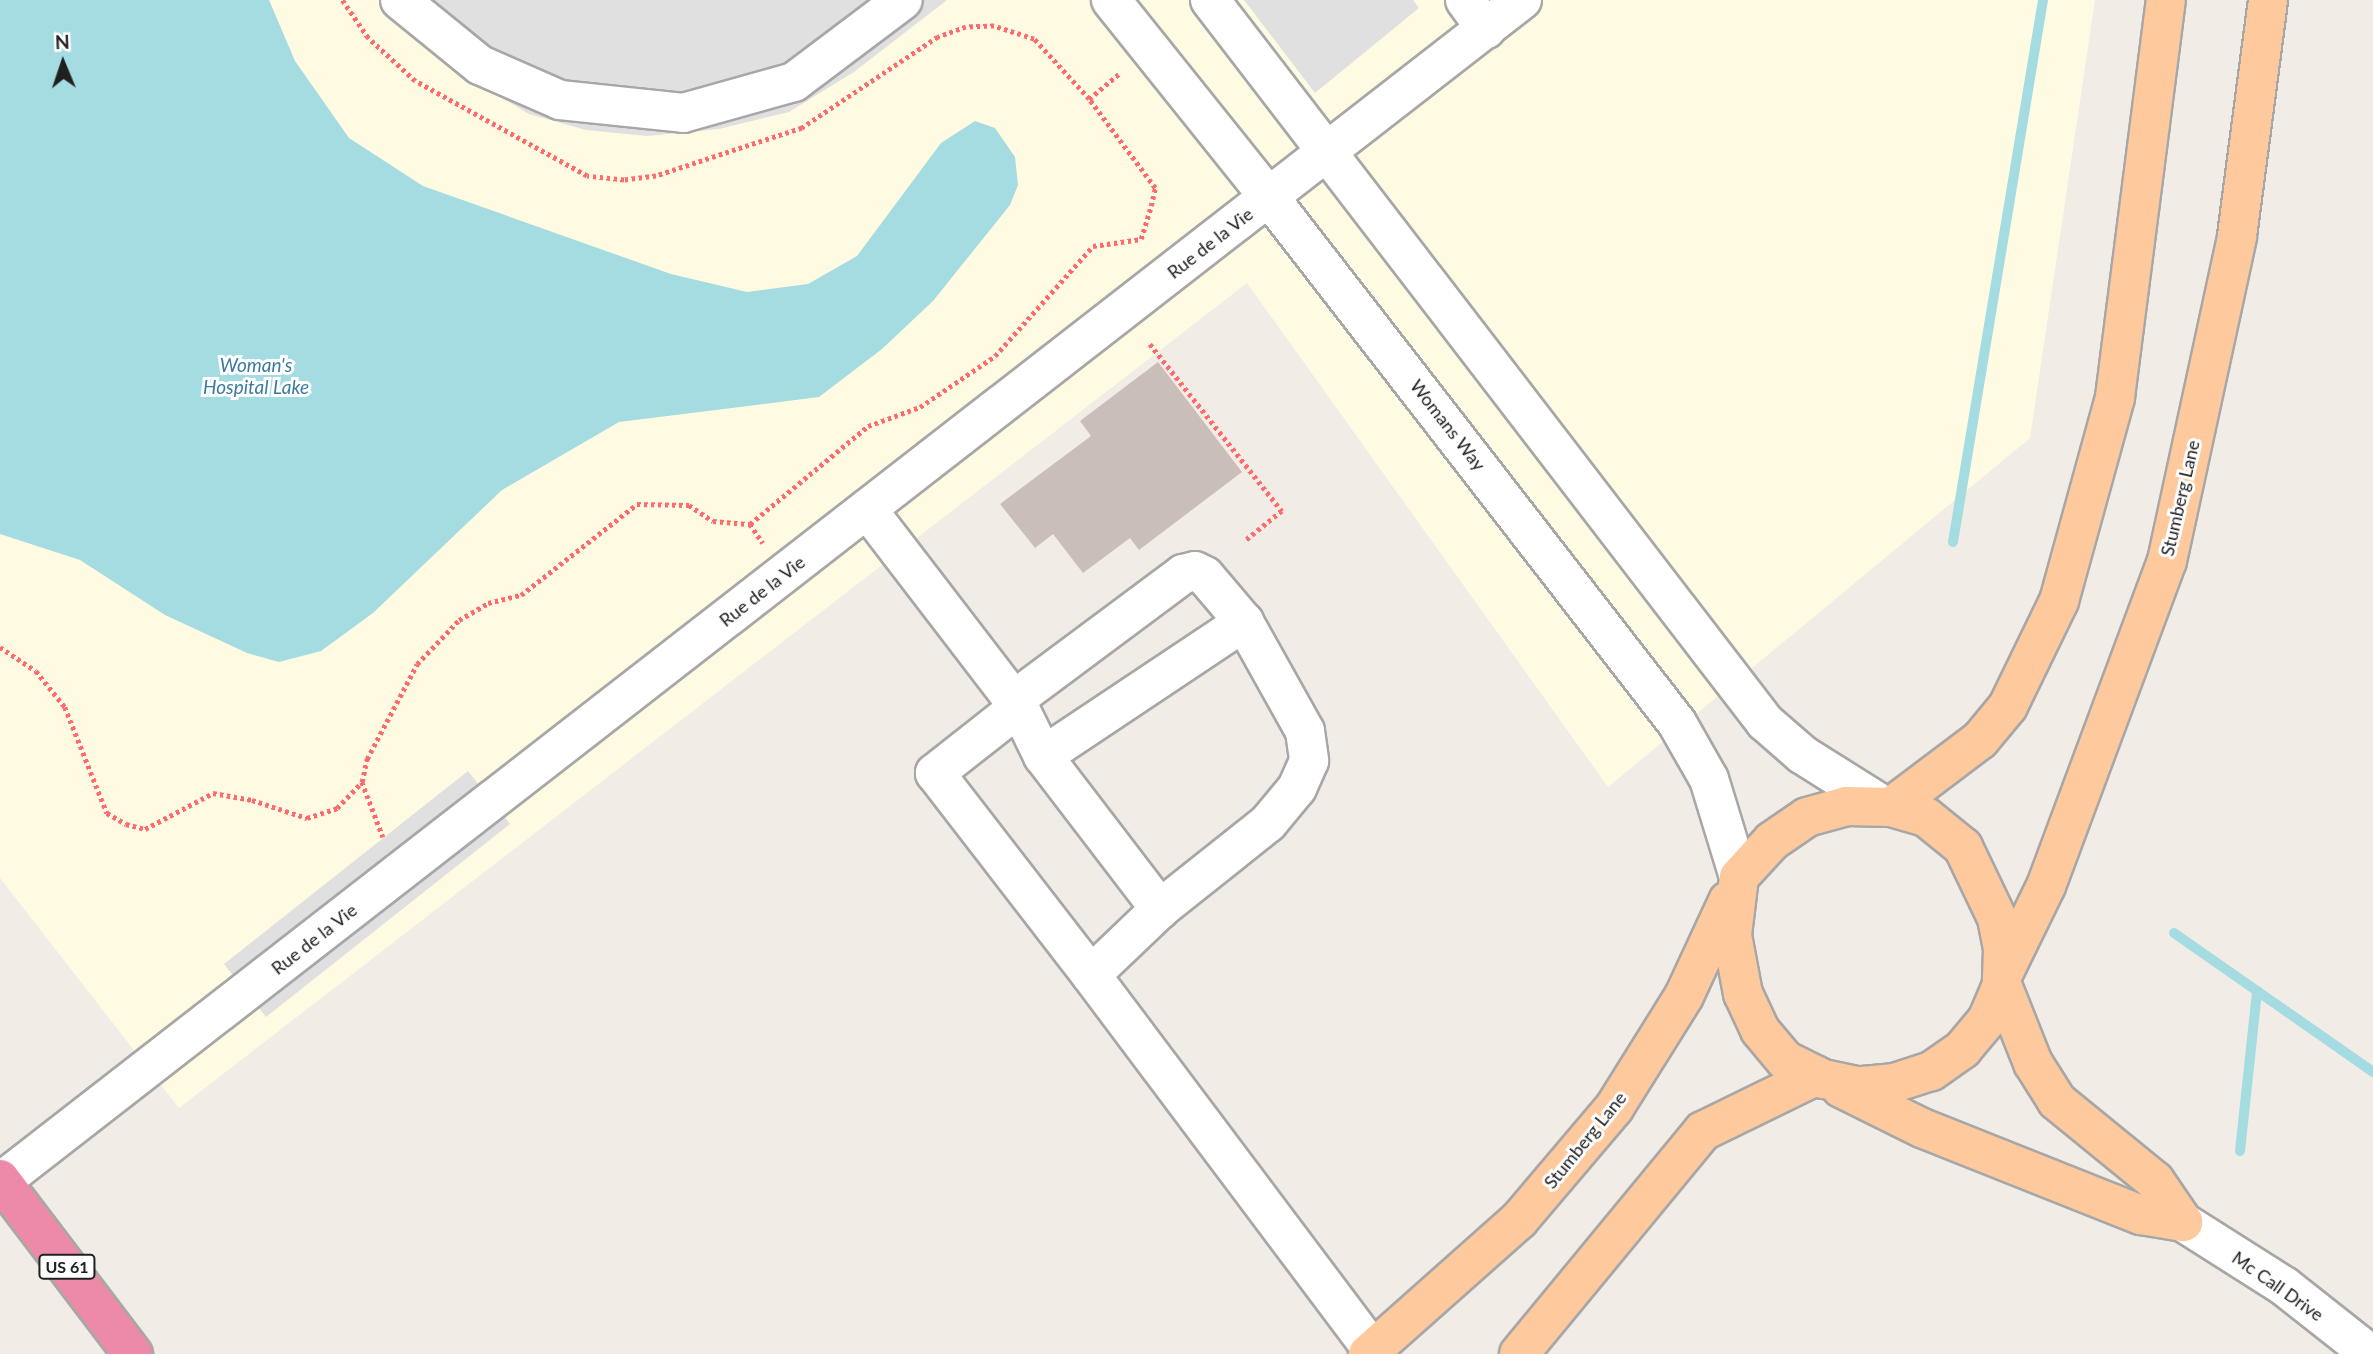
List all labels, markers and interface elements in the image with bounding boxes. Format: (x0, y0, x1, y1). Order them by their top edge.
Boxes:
north arrow (28, 28, 98, 98)
text: N (55, 30, 70, 53)
street label: Rue de la Vie (1163, 203, 1257, 283)
water label: Woman's Hospital Lake (203, 354, 309, 398)
street label: Womans Way (1406, 375, 1490, 475)
street label: Stumberg Lane (2156, 438, 2204, 558)
street label: Rue de la Vie (715, 551, 809, 631)
street label: Rue de la Vie (267, 899, 361, 979)
street label: Stumberg Lane (1539, 1087, 1631, 1193)
street label: Mc Call Drive (2228, 1247, 2328, 1325)
road number: US 61 (37, 1254, 97, 1280)

